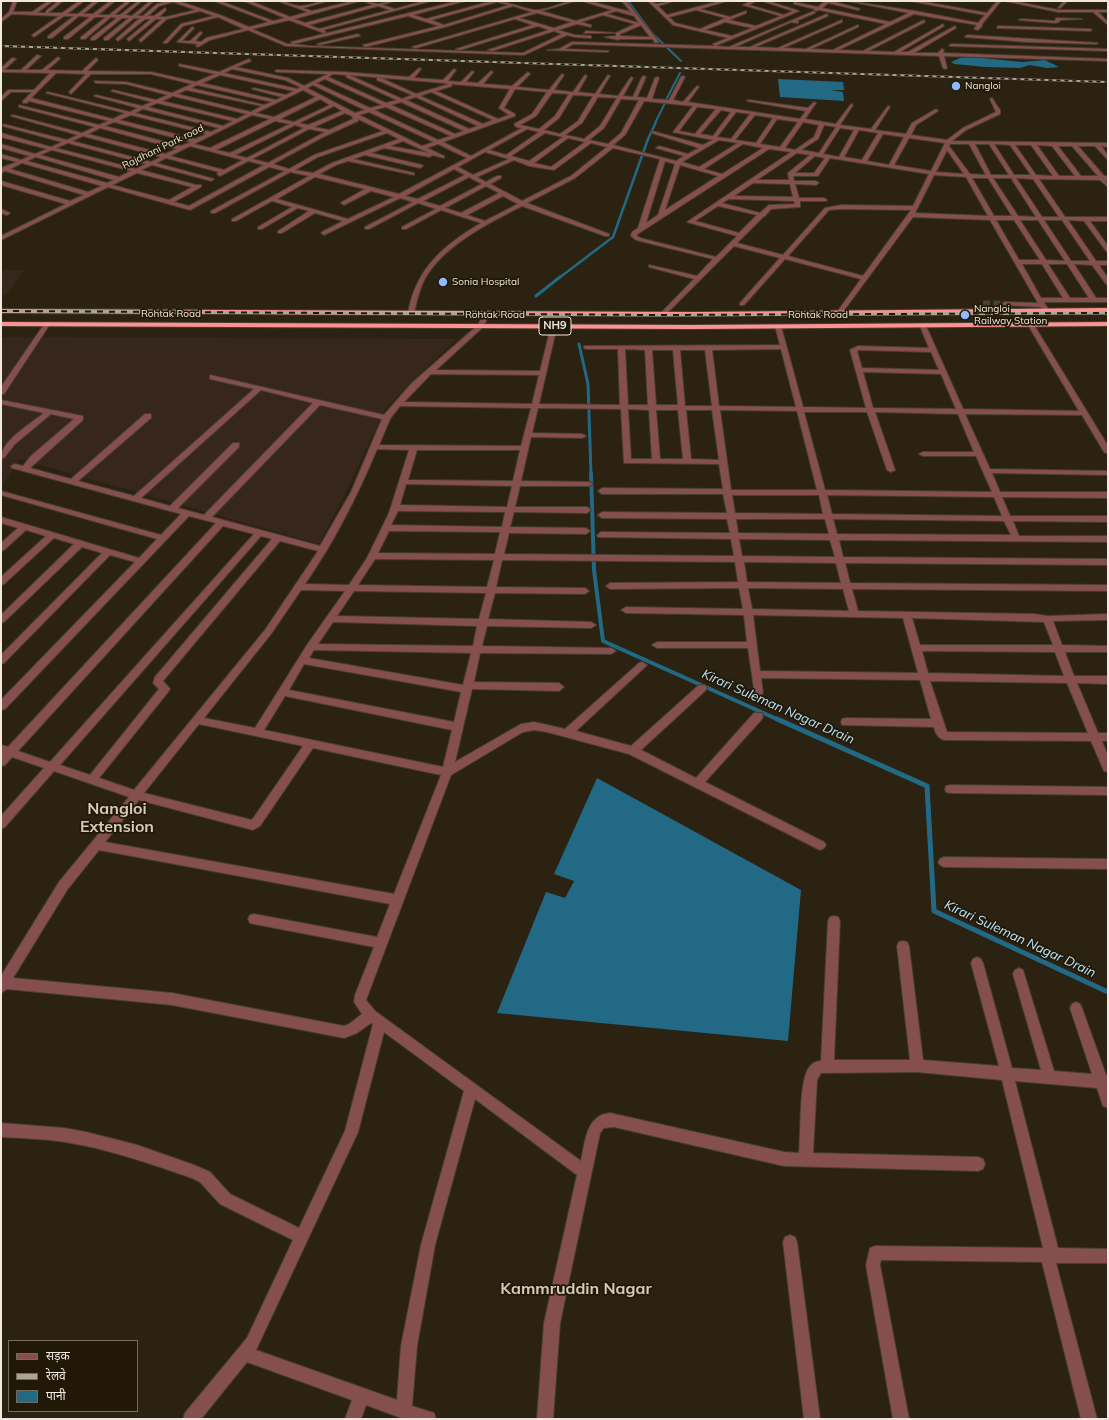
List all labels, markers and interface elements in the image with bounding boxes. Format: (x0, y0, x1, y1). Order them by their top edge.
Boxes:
marker: Nangloi (950, 80, 962, 92)
place label: Nangloi (965, 80, 1001, 92)
street label: Rajdhani Park road (120, 122, 206, 172)
marker: Sonia Hospital (437, 276, 449, 288)
place label: Sonia Hospital (452, 276, 519, 288)
place label: Nangloi Railway Station (974, 303, 1047, 326)
street label: Rohtak Road (141, 308, 201, 320)
street label: Rohtak Road (465, 309, 525, 321)
street label: Rohtak Road (788, 309, 848, 321)
marker: Nangloi Railway Station (959, 309, 971, 321)
road number: NH9 (539, 317, 571, 335)
water label: Kirari Suleman Nagar Drain (699, 666, 857, 748)
district label: Nangloi Extension (80, 799, 154, 837)
water label: Kirari Suleman Nagar Drain (942, 897, 1098, 981)
district label: Kammruddin Nagar (500, 1279, 652, 1299)
legend (8, 1340, 138, 1412)
text: सड़क (46, 1348, 70, 1363)
text: रेलवे (46, 1368, 66, 1383)
text: पानी (46, 1388, 66, 1403)

